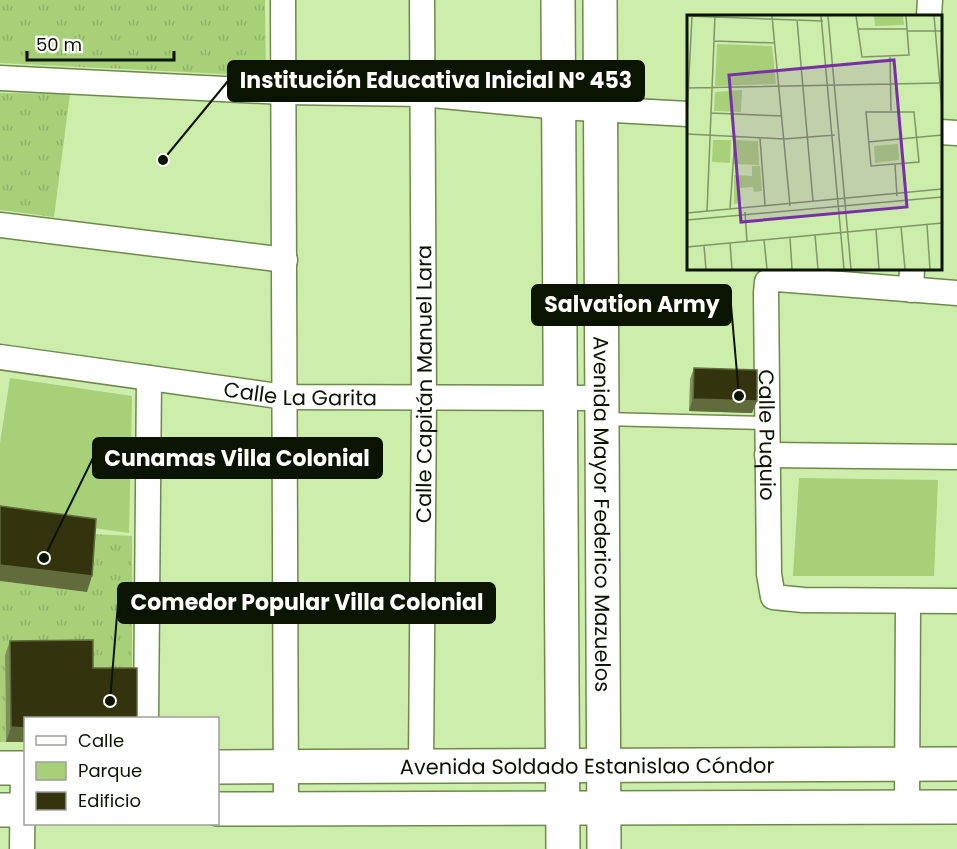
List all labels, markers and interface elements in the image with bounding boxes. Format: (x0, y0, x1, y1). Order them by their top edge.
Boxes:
inset map (687, 15, 942, 270)
scale bar (27, 24, 174, 62)
text: 50 m (36, 32, 82, 57)
callout: Institución Educativa Inicial Nº 453 (228, 61, 644, 101)
text: Institución Educativa Inicial Nº 453 (240, 65, 632, 96)
street label: Calle Capitán Manuel Lara (408, 245, 439, 523)
callout: Salvation Army (532, 285, 731, 325)
text: Salvation Army (544, 289, 720, 320)
street label: Avenida Mayor Federico Mazuelos (587, 336, 618, 692)
street label: Calle Puquio (752, 369, 783, 501)
street label: Calle La Garita (222, 374, 377, 412)
callout: Cunamas Villa Colonial (93, 438, 382, 478)
text: Cunamas Villa Colonial (104, 443, 370, 474)
callout: Comedor Popular Villa Colonial (118, 583, 495, 623)
text: Comedor Popular Villa Colonial (131, 587, 483, 618)
legend (24, 717, 219, 825)
text: Calle (78, 728, 124, 753)
street label: Avenida Soldado Estanislao Cóndor (400, 750, 774, 781)
text: Parque (78, 758, 142, 783)
text: Edificio (78, 788, 141, 813)

